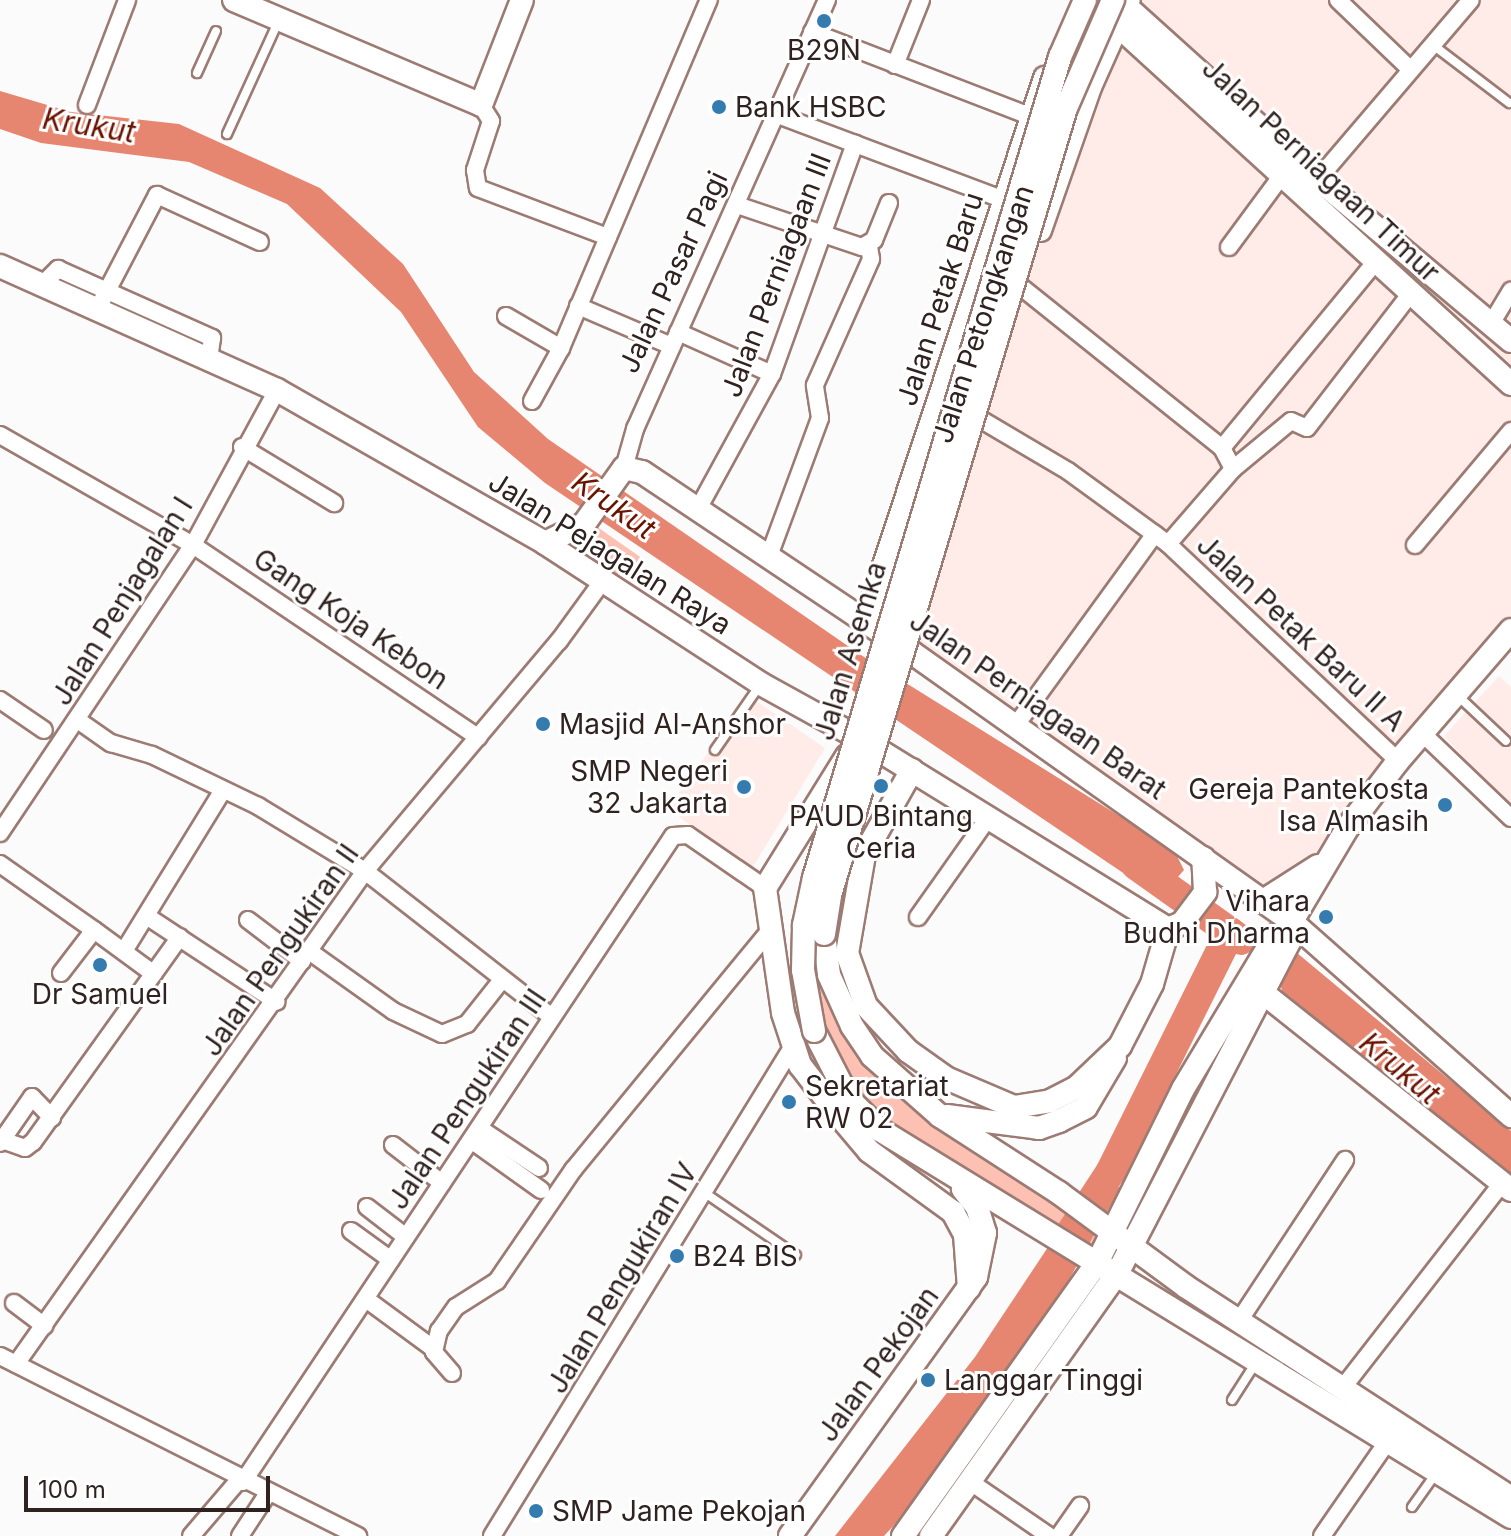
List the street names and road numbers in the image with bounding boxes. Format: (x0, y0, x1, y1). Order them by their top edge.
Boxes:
street label: Jalan Perniagaan Timur (1195, 51, 1447, 289)
street label: Jalan Perniagaan III (714, 148, 838, 402)
street label: Jalan Pasar Pagi (612, 166, 734, 378)
street label: Jalan Petongkangan (925, 181, 1041, 447)
street label: Jalan Petak Baru (890, 188, 990, 410)
street label: Jalan Pejagalan Raya (483, 465, 737, 641)
street label: Jalan Penjagalan I (44, 491, 200, 711)
street label: Jalan Petak Baru II A (1190, 528, 1412, 738)
street label: Gang Koja Kebon (247, 541, 455, 697)
street label: Jalan Asemka (807, 558, 893, 744)
street label: Jalan Perniagaan Barat (903, 604, 1173, 806)
street label: Jalan Pengukiran II (194, 838, 366, 1062)
street label: Jalan Pengukiran III (381, 983, 553, 1215)
street label: Jalan Pengukiran IV (540, 1157, 704, 1399)
street label: Jalan Pekojan (811, 1280, 945, 1448)

